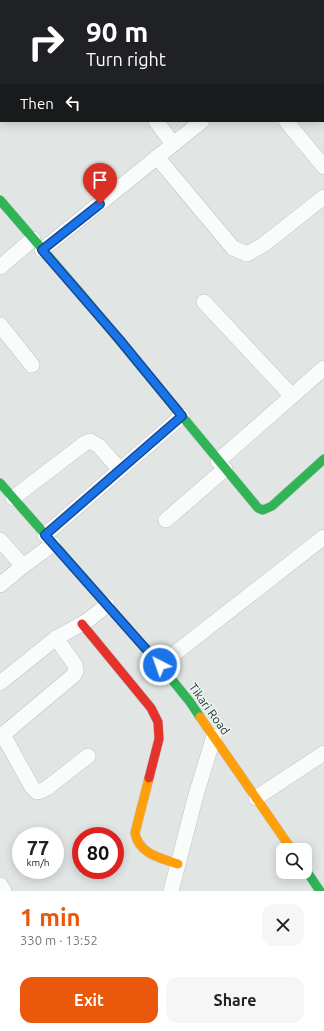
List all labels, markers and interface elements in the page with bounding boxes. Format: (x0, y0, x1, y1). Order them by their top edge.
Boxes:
icon: right (20, 16, 72, 68)
text: 90 m (86, 16, 148, 47)
text: Turn right (86, 49, 166, 69)
icon: left (62, 92, 84, 114)
text: Then (20, 95, 54, 112)
pin (83, 163, 117, 204)
icon: arrive (89, 169, 111, 191)
position arrow (139, 644, 181, 686)
street label: Tikari Road (187, 681, 232, 737)
speed limit sign: 80 (72, 827, 124, 879)
text: 77 (27, 836, 49, 859)
map controls (276, 843, 312, 879)
button: search (276, 843, 312, 879)
text: km/h (26, 857, 50, 868)
text: 1 min (20, 904, 81, 931)
button: close (262, 904, 304, 946)
text: 330 m · 13:52 (20, 933, 98, 947)
button: Exit (20, 977, 158, 1023)
button: Share (166, 977, 304, 1023)

